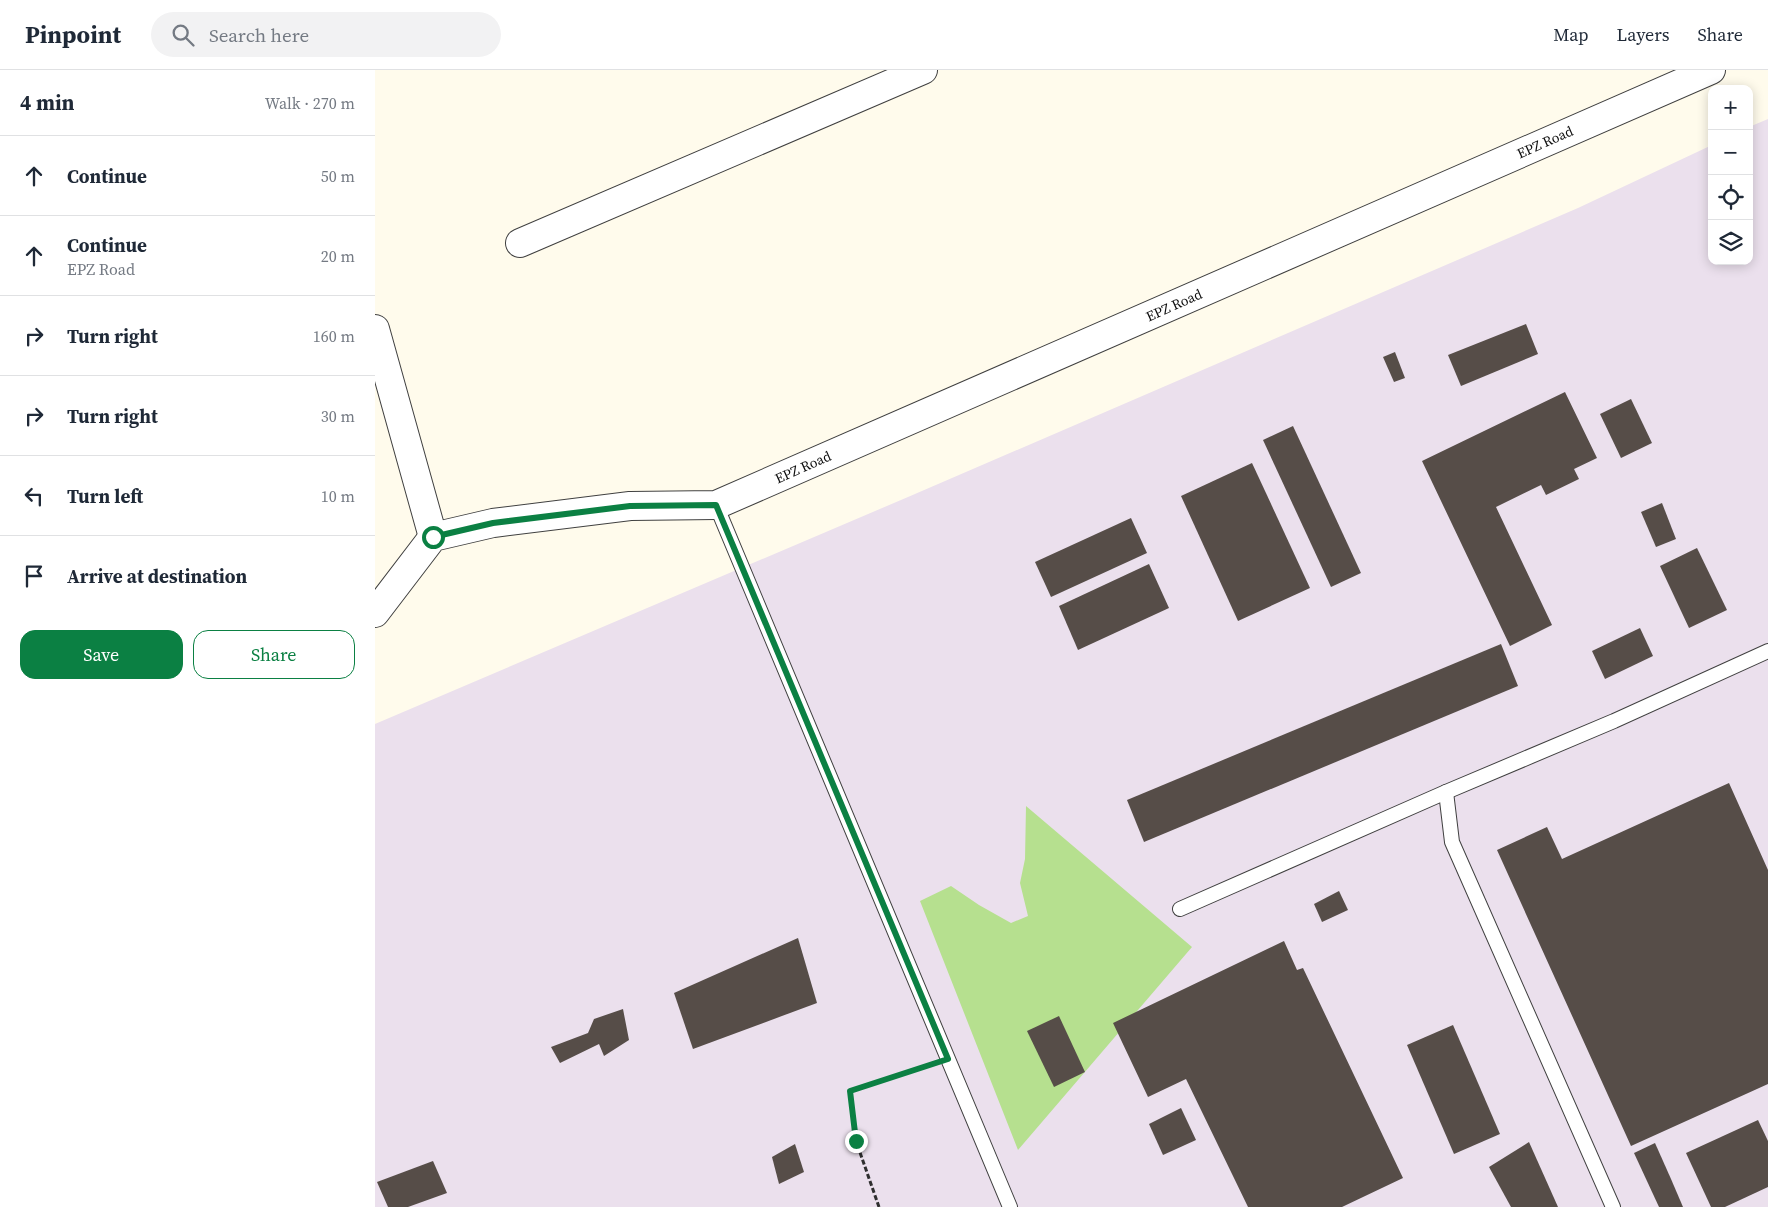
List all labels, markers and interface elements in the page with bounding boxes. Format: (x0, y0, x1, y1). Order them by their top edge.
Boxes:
search box (151, 12, 501, 57)
text: Pinpoint (25, 18, 121, 51)
icon: search (169, 21, 197, 49)
text: Search here (209, 22, 309, 48)
text: Map (1553, 22, 1588, 47)
text: Layers (1616, 22, 1669, 47)
text: Share (1697, 22, 1743, 47)
map controls (1708, 85, 1753, 265)
button: + (1708, 85, 1753, 130)
text: 4 min (20, 88, 75, 117)
text: Walk · 270 m (265, 92, 355, 114)
street label: EPZ Road (1514, 121, 1576, 163)
button: − (1708, 130, 1753, 175)
icon: ahead (20, 162, 48, 190)
text: Continue (67, 163, 147, 189)
text: 50 m (321, 165, 355, 187)
button: locate (1708, 175, 1753, 220)
button: layers (1708, 220, 1753, 265)
text: Continue (67, 232, 147, 258)
icon: ahead (20, 242, 48, 270)
text: 20 m (321, 245, 355, 267)
text: EPZ Road (67, 258, 135, 280)
street label: EPZ Road (1143, 284, 1205, 326)
icon: right (20, 322, 48, 350)
text: Turn right (67, 323, 158, 349)
text: 160 m (313, 325, 355, 347)
icon: right (20, 402, 48, 430)
text: Turn right (67, 403, 158, 429)
text: 30 m (321, 405, 355, 427)
street label: EPZ Road (772, 446, 834, 488)
icon: left (20, 482, 48, 510)
text: Turn left (67, 483, 143, 509)
text: 10 m (321, 485, 355, 507)
route start (422, 526, 445, 549)
icon: arrive (20, 562, 48, 590)
text: Arrive at destination (67, 563, 247, 589)
button: Save (20, 630, 183, 679)
button: Share (193, 630, 355, 679)
route end (845, 1130, 868, 1153)

